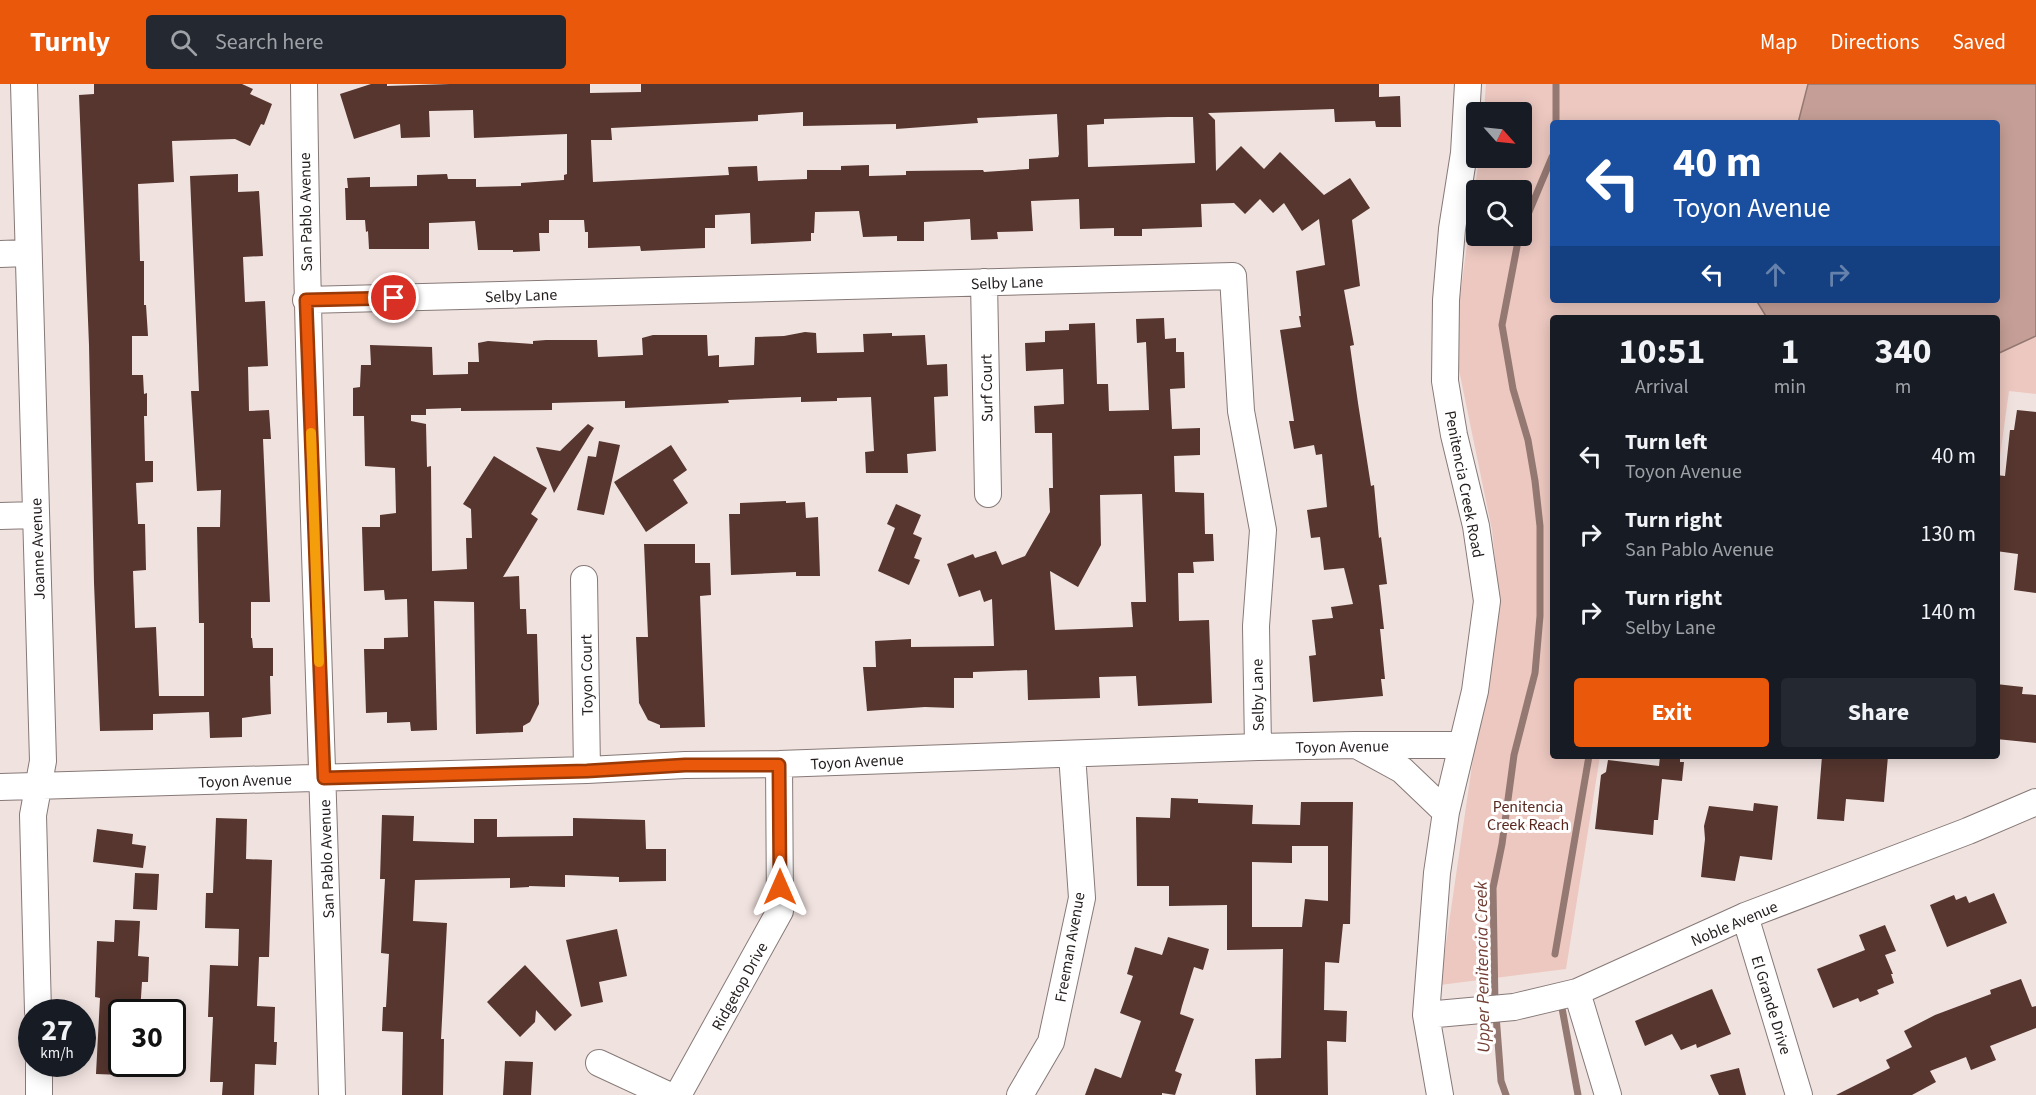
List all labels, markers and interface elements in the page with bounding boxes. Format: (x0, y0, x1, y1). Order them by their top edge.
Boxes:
search box (146, 15, 566, 69)
text: Turnly (30, 22, 110, 62)
icon: search (167, 26, 200, 59)
text: Search here (215, 26, 324, 58)
text: Map (1760, 27, 1798, 57)
text: Directions (1831, 27, 1919, 57)
text: Saved (1952, 27, 2006, 57)
north arrow (1466, 102, 1532, 168)
map controls (1466, 102, 1532, 246)
text: 40 m (1673, 133, 1762, 193)
icon: left (1574, 144, 1652, 222)
street label: San Pablo Avenue (294, 152, 318, 272)
button: search (1466, 180, 1532, 246)
text: Toyon Avenue (1673, 189, 1831, 228)
icon: left (1696, 258, 1729, 291)
icon: ahead (1759, 258, 1792, 291)
icon: right (1822, 258, 1855, 291)
street label: Selby Lane (970, 271, 1044, 295)
pin (368, 272, 419, 323)
icon: arrive (377, 281, 410, 314)
street label: Selby Lane (484, 284, 558, 308)
text: 10:51 (1618, 326, 1705, 377)
text: 1 (1780, 326, 1799, 377)
text: 340 (1875, 326, 1932, 377)
street label: Surf Court (975, 353, 999, 422)
text: Arrival (1635, 373, 1689, 401)
text: min (1774, 373, 1806, 401)
text: m (1895, 373, 1911, 401)
street label: Penitencia Creek Road (1439, 409, 1489, 560)
text: Turn left (1625, 426, 1707, 458)
icon: left (1574, 440, 1607, 473)
text: 40 m (1931, 440, 1976, 472)
text: Toyon Avenue (1625, 458, 1742, 486)
street label: Joanne Avenue (25, 497, 51, 600)
text: Turn right (1625, 504, 1722, 536)
icon: right (1574, 518, 1607, 551)
text: 130 m (1921, 518, 1976, 550)
text: San Pablo Avenue (1625, 536, 1774, 564)
text: Turn right (1625, 582, 1722, 614)
icon: right (1574, 596, 1607, 629)
text: 140 m (1921, 596, 1976, 628)
text: Selby Lane (1625, 614, 1716, 642)
street label: Toyon Court (575, 633, 599, 716)
street label: Selby Lane (1246, 658, 1270, 731)
button: Exit (1574, 678, 1769, 747)
button: Share (1781, 678, 1976, 747)
street label: Toyon Avenue (1295, 735, 1389, 759)
street label: Toyon Avenue (810, 749, 904, 775)
street label: Toyon Avenue (198, 768, 292, 794)
park label: Penitencia Creek Reach (1487, 796, 1569, 836)
street label: San Pablo Avenue (314, 799, 340, 919)
position arrow (748, 855, 812, 919)
water label: Upper Penitencia Creek (1468, 881, 1496, 1053)
street label: Freeman Avenue (1049, 890, 1091, 1004)
street label: Noble Avenue (1688, 896, 1781, 952)
street label: Ridgetop Drive (706, 938, 773, 1035)
street label: El Grande Drive (1746, 953, 1797, 1057)
speed limit sign: 30 (108, 999, 186, 1077)
text: 27 (41, 1009, 73, 1052)
text: km/h (40, 1043, 74, 1064)

